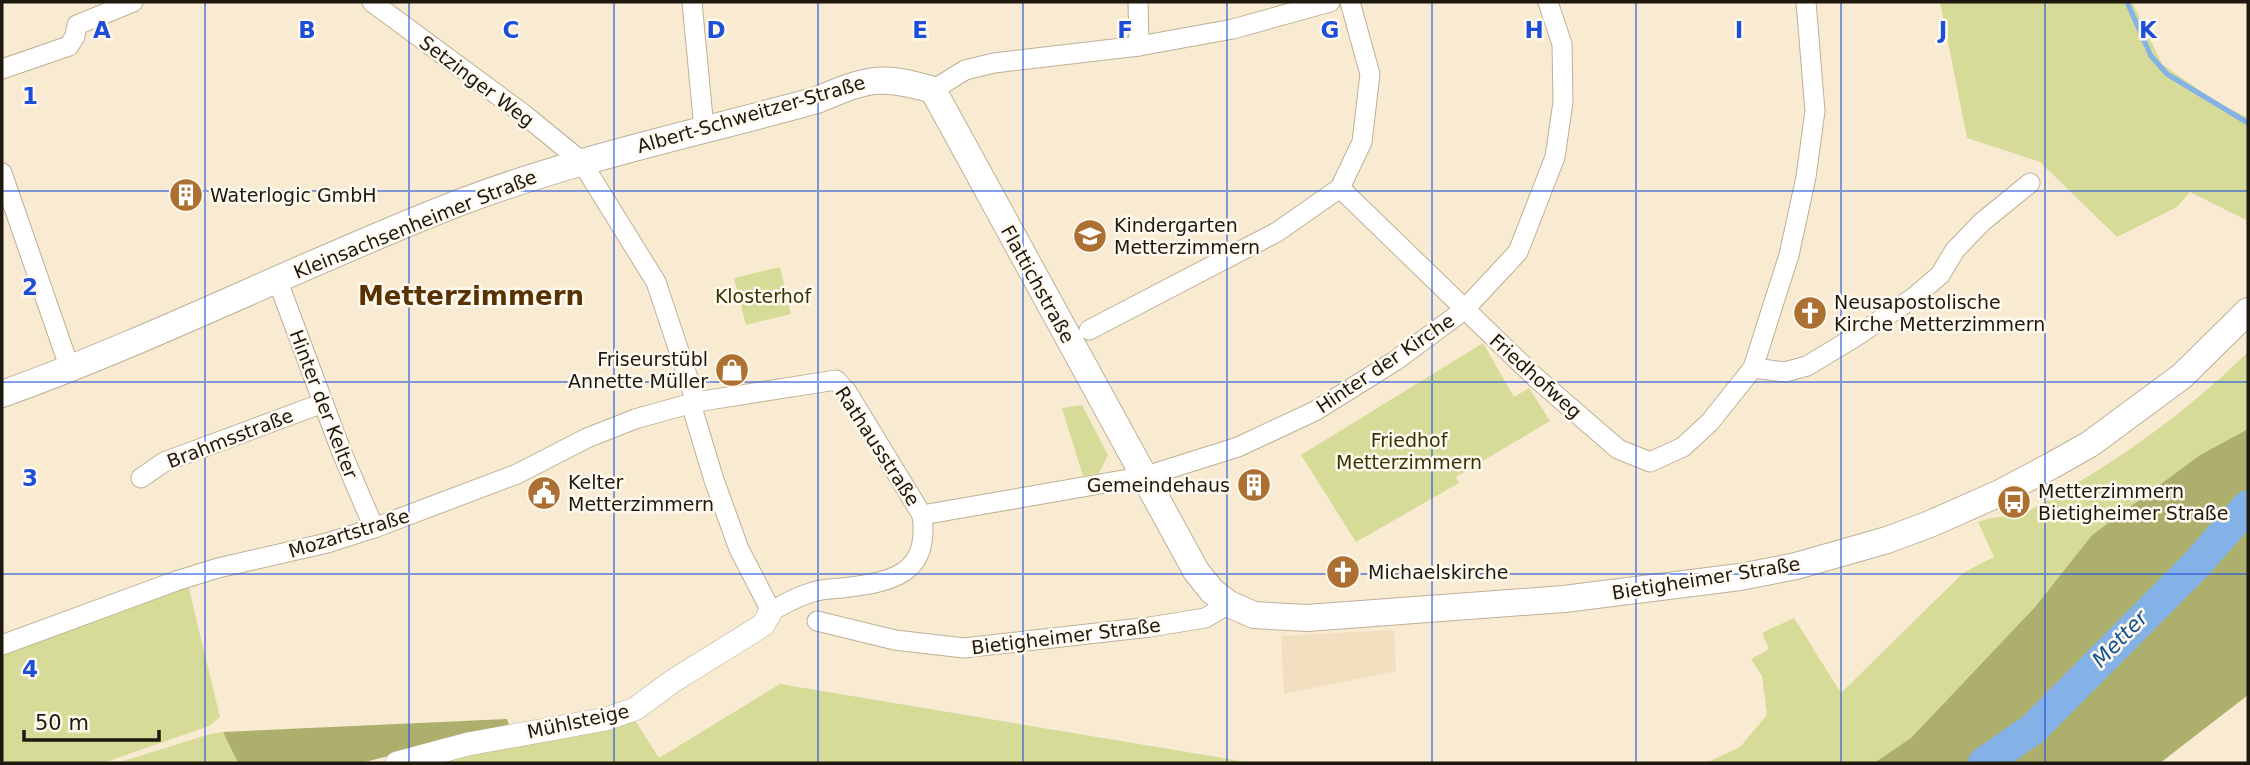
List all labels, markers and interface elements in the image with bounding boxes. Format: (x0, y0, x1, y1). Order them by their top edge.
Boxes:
text: A (93, 17, 111, 43)
text: B (298, 17, 316, 43)
text: C (503, 17, 519, 43)
text: D (706, 17, 726, 43)
text: E (912, 17, 928, 43)
text: F (1117, 17, 1133, 43)
text: G (1321, 17, 1339, 43)
text: H (1524, 17, 1544, 43)
text: I (1735, 17, 1743, 43)
text: J (1937, 17, 1947, 43)
text: K (2139, 17, 2158, 43)
street label: Setzinger Weg (415, 31, 539, 131)
street label: Albert-Schweitzer-Straße (634, 71, 868, 157)
text: 1 (22, 83, 38, 109)
street label: Kleinsachsenheimer Straße (290, 165, 540, 283)
building icon: Waterlogic GmbH (167, 176, 205, 214)
place label: Waterlogic GmbH (210, 184, 376, 206)
place label: Kindergarten Metterzimmern (1114, 214, 1260, 258)
school or university icon: Kindergarten Metterzimmern (1071, 217, 1109, 255)
street label: Flattichstraße (997, 221, 1079, 347)
text: 2 (22, 274, 38, 300)
district label: Metterzimmern (358, 281, 584, 311)
park label: Klosterhof (715, 285, 812, 307)
place label: Neusapostolische Kirche Metterzimmern (1834, 291, 2045, 335)
church icon: Neusapostolische Kirche Metterzimmern (1791, 294, 1829, 332)
street label: Hinter der Kirche (1312, 309, 1458, 417)
street label: Hinter der Kelter (285, 326, 363, 482)
street label: Friedhofweg (1486, 329, 1586, 423)
place label: Friseurstübl Annette Müller (568, 348, 708, 392)
shop icon: Friseurstübl Annette Müller (713, 351, 751, 389)
street label: Rathausstraße (831, 382, 925, 510)
street label: Brahmsstraße (164, 404, 296, 472)
park label: Friedhof Metterzimmern (1336, 429, 1482, 473)
text: 3 (22, 465, 38, 491)
building icon: Gemeindehaus (1235, 466, 1273, 504)
place label: Kelter Metterzimmern (568, 471, 714, 515)
public building icon: Kelter Metterzimmern (525, 474, 563, 512)
place label: Gemeindehaus (1087, 474, 1230, 496)
place label: Metterzimmern Bietigheimer Straße (2038, 480, 2228, 524)
bus stop icon: Metterzimmern Bietigheimer Straße (1995, 483, 2033, 521)
street label: Mozartstraße (286, 504, 412, 562)
street label: Bietigheimer Straße (1610, 552, 1802, 604)
church icon: Michaelskirche (1324, 553, 1362, 591)
place label: Michaelskirche (1368, 561, 1509, 583)
water label: Metter (2087, 605, 2154, 672)
street label: Bietigheimer Straße (970, 613, 1162, 659)
text: 4 (22, 656, 38, 682)
scale bar (24, 698, 159, 742)
street label: Mühlsteige (525, 699, 631, 743)
text: 50 m (35, 711, 89, 735)

